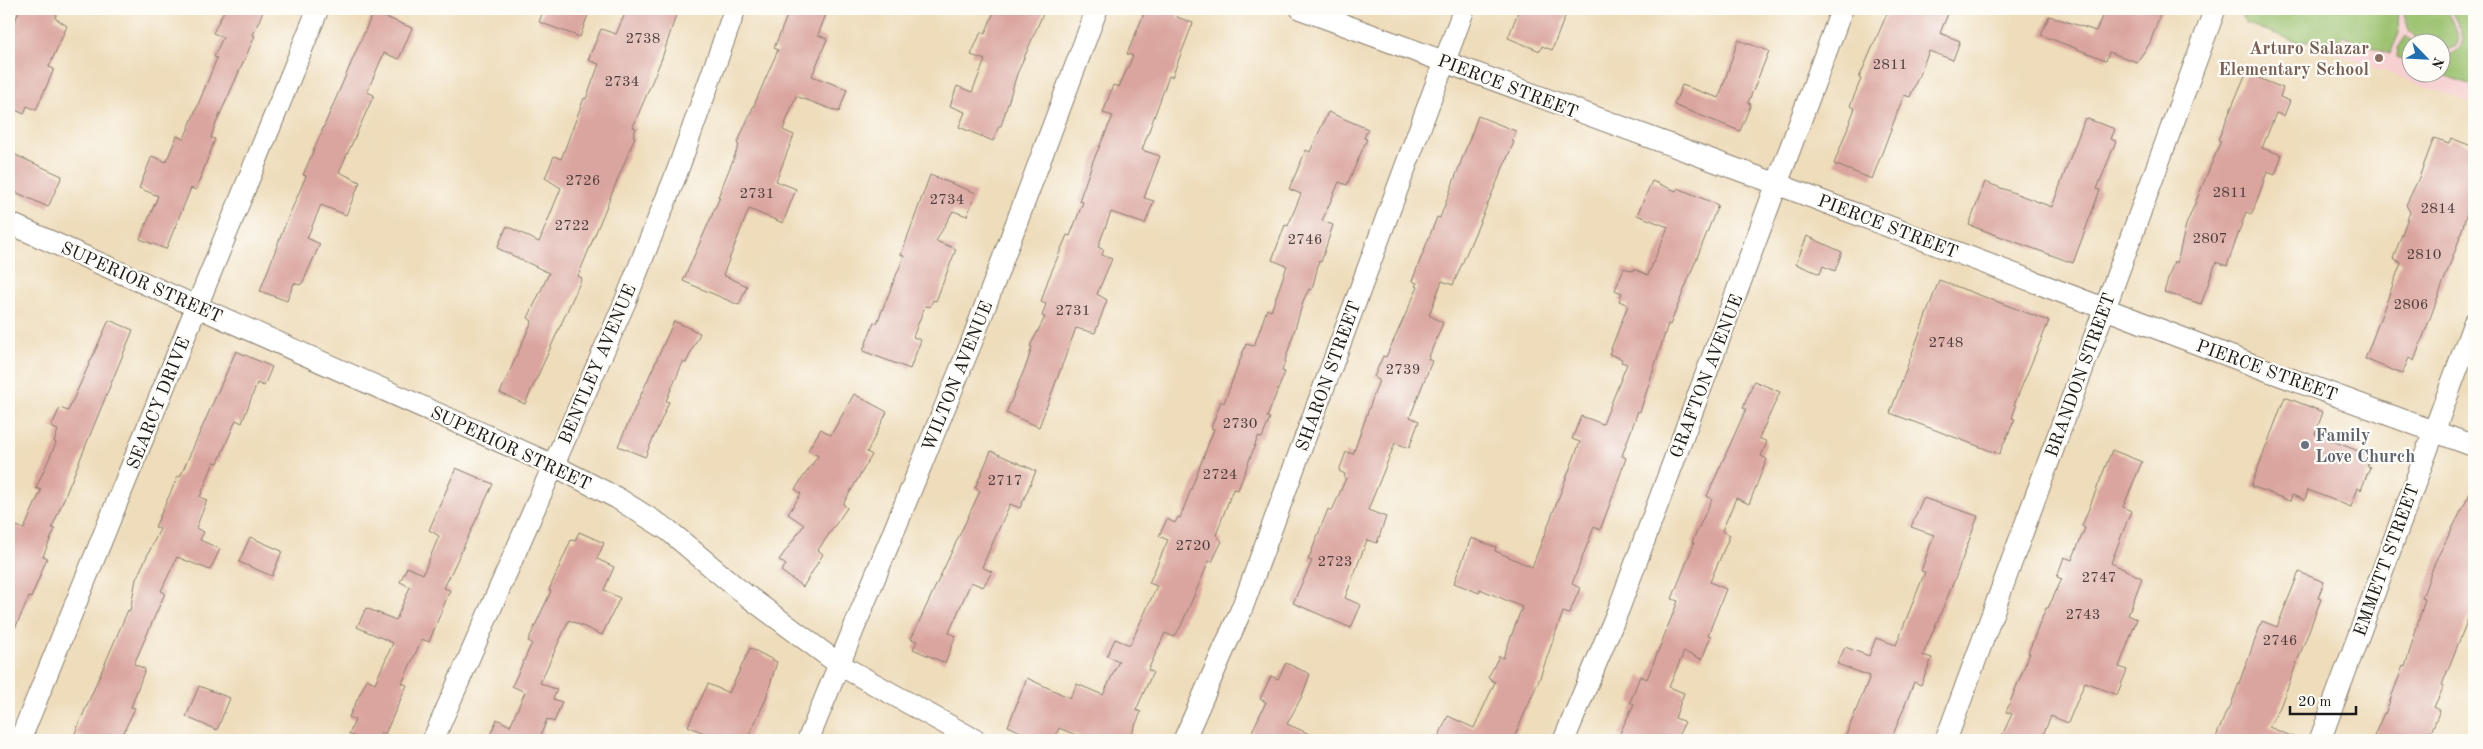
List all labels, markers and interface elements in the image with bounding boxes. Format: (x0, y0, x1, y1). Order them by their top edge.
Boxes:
house number: 2738 (626, 32, 660, 47)
north arrow (2400, 32, 2450, 82)
place label: Arturo Salazar Elementary School (2218, 40, 2369, 79)
street label: PIERCE STREET (1435, 52, 1580, 122)
marker: Arturo Salazar Elementary School (2373, 52, 2385, 64)
text: N (2428, 55, 2446, 71)
house number: 2811 (1873, 58, 1907, 73)
house number: 2734 (605, 75, 639, 90)
house number: 2726 (566, 174, 600, 189)
house number: 2811 (2213, 186, 2247, 201)
house number: 2731 (740, 187, 774, 202)
street label: PIERCE STREET (1815, 192, 1960, 262)
house number: 2734 (930, 193, 964, 208)
house number: 2814 (2421, 202, 2455, 217)
house number: 2722 (555, 219, 589, 234)
house number: 2807 (2193, 232, 2227, 247)
house number: 2746 (1288, 233, 1322, 248)
street label: SUPERIOR STREET (58, 239, 225, 327)
house number: 2810 (2407, 248, 2441, 263)
street label: BENTLEY AVENUE (556, 282, 640, 447)
street label: BRANDON STREET (2043, 291, 2119, 460)
street label: GRAFTON AVENUE (1667, 292, 1746, 461)
house number: 2806 (2394, 298, 2428, 313)
street label: WILTON AVENUE (920, 299, 996, 454)
street label: SHARON STREET (1293, 299, 1364, 454)
house number: 2731 (1056, 304, 1090, 319)
street label: SEARCY DRIVE (124, 335, 194, 472)
house number: 2748 (1929, 336, 1963, 351)
street label: PIERCE STREET (2194, 337, 2340, 405)
house number: 2739 (1386, 363, 1420, 378)
street label: SUPERIOR STREET (428, 404, 593, 494)
house number: 2730 (1223, 417, 1257, 432)
place label: Family Love Church (2315, 427, 2415, 466)
marker: Family Love Church (2299, 439, 2311, 451)
house number: 2724 (1203, 468, 1237, 483)
house number: 2717 (988, 474, 1022, 489)
street label: EMMETT STREET (2351, 482, 2423, 639)
house number: 2720 (1176, 539, 1210, 554)
house number: 2723 (1318, 555, 1352, 570)
house number: 2747 (2082, 571, 2116, 586)
house number: 2743 (2066, 608, 2100, 623)
house number: 2746 (2263, 634, 2297, 649)
scale bar (2290, 684, 2357, 716)
text: 20 m (2298, 695, 2332, 710)

